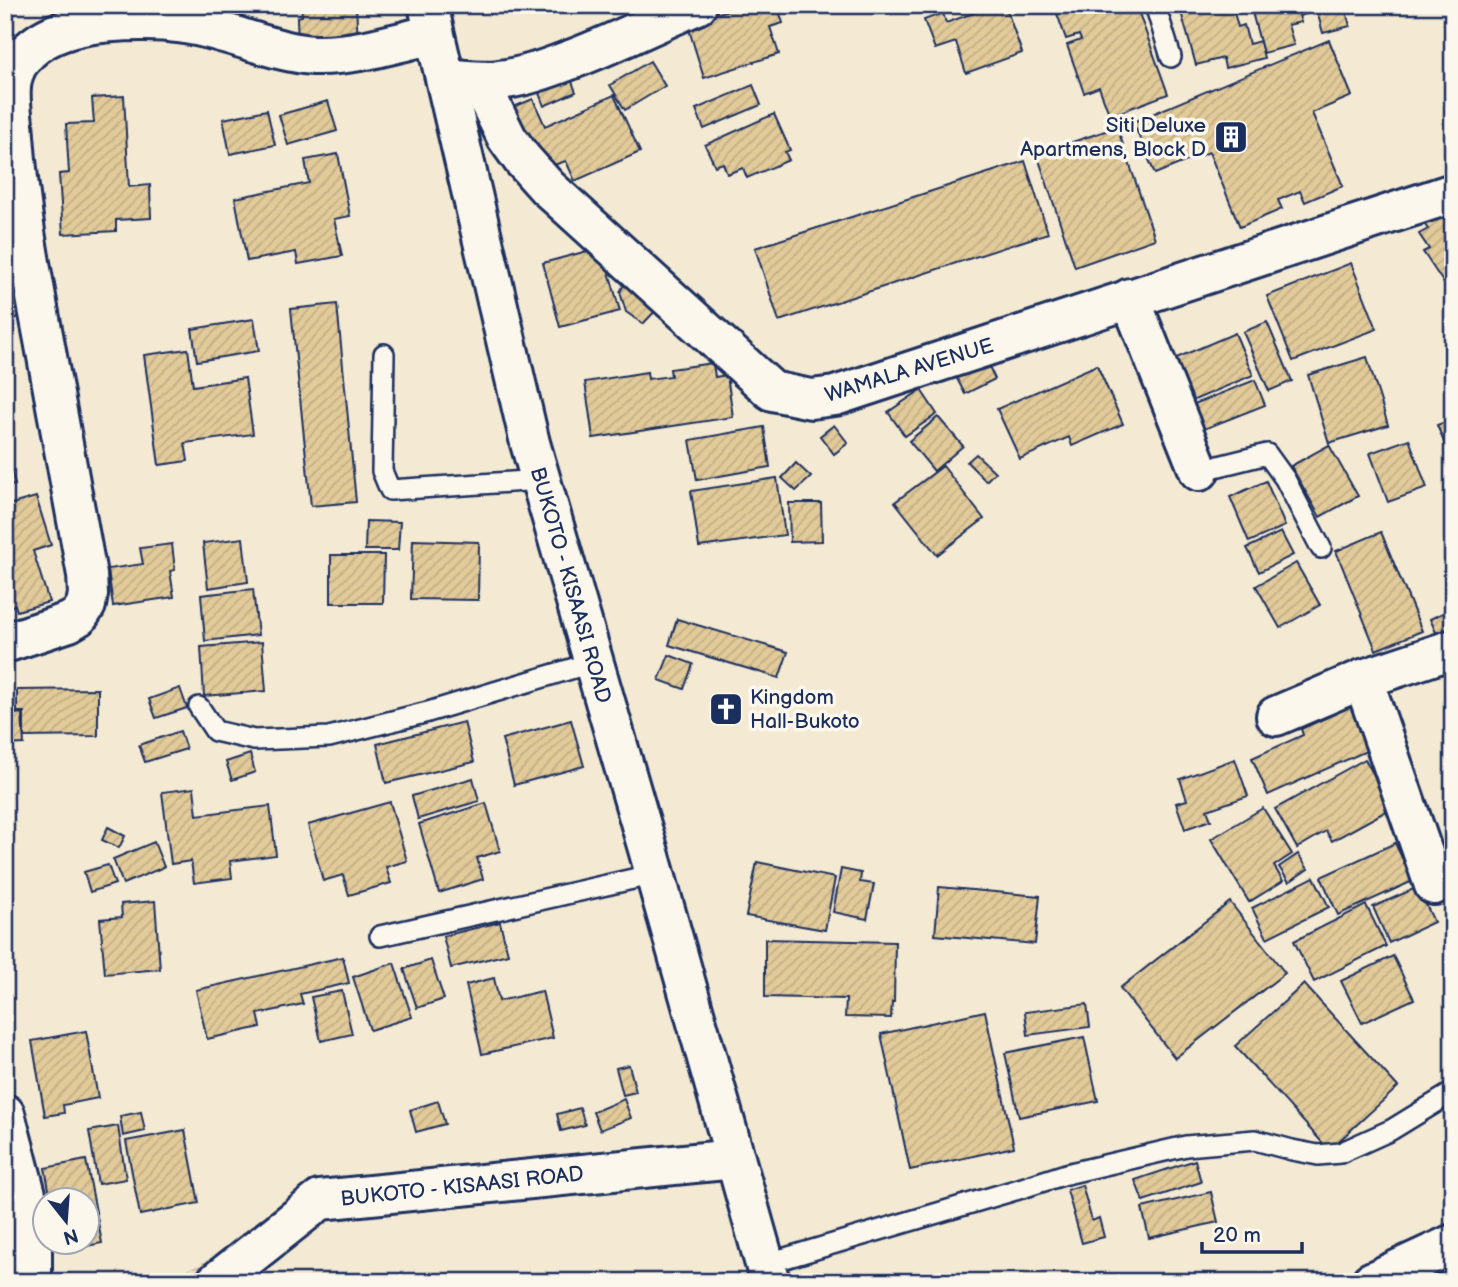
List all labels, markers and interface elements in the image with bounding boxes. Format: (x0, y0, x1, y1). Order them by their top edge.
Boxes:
place label: Siti Deluxe Apartmens, Block D (1020, 113, 1206, 162)
building icon: Siti Deluxe Apartmens, Block D (1212, 118, 1250, 156)
street label: WAMALA AVENUE (822, 333, 996, 408)
street label: BUKOTO - KISAASI ROAD (525, 464, 616, 706)
place label: Kingdom Hall-Bukoto (750, 685, 860, 734)
church icon: Kingdom Hall-Bukoto (707, 690, 745, 728)
street label: BUKOTO - KISAASI ROAD (339, 1161, 585, 1212)
north arrow (32, 1186, 102, 1256)
scale bar (1202, 1210, 1302, 1254)
text: N (60, 1223, 81, 1249)
text: 20 m (1213, 1223, 1261, 1248)

